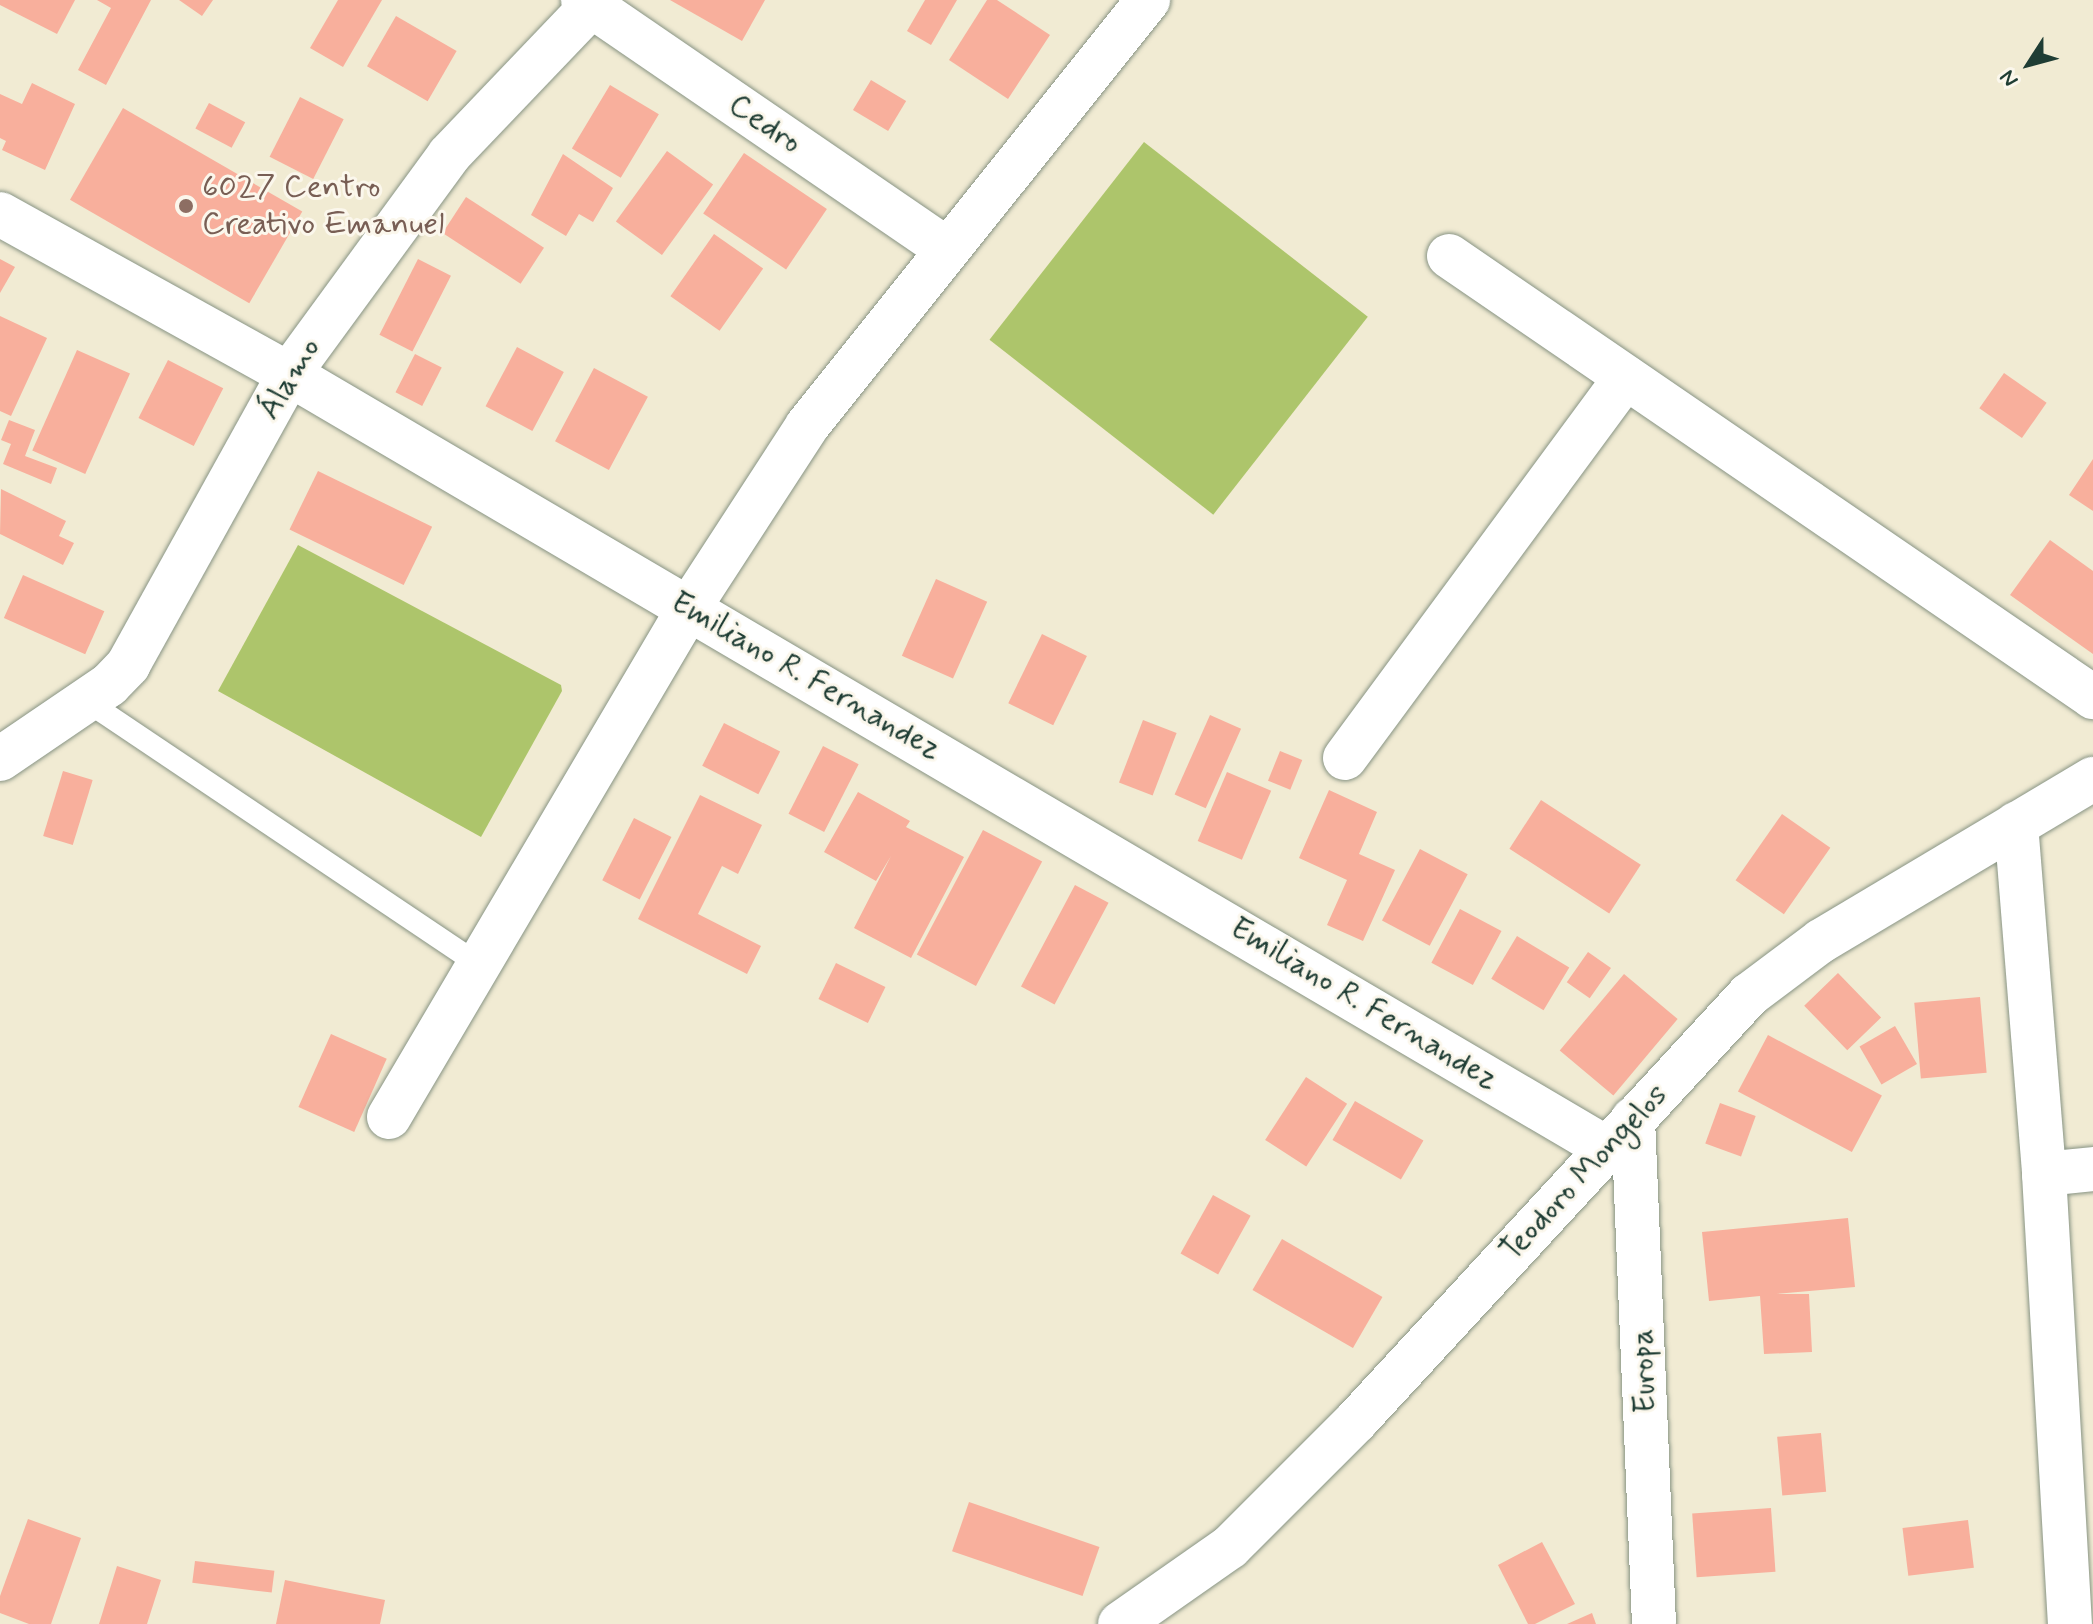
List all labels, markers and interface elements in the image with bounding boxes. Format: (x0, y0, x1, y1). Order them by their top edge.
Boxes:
north arrow (1989, 24, 2069, 104)
text: N (1994, 64, 2025, 92)
street label: Cedro (721, 86, 809, 162)
place label: 6027 Centro Creativo Emanuel (202, 169, 441, 244)
marker: 6027 Centro Creativo Emanuel (177, 197, 195, 215)
street label: Álamo (250, 331, 330, 427)
street label: Emiliano R. Fernandez (664, 583, 948, 769)
street label: Emiliano R. Fernandez (1223, 909, 1505, 1099)
street label: Teodoro Mongelos (1492, 1076, 1676, 1270)
street label: Europa (1623, 1328, 1665, 1414)

